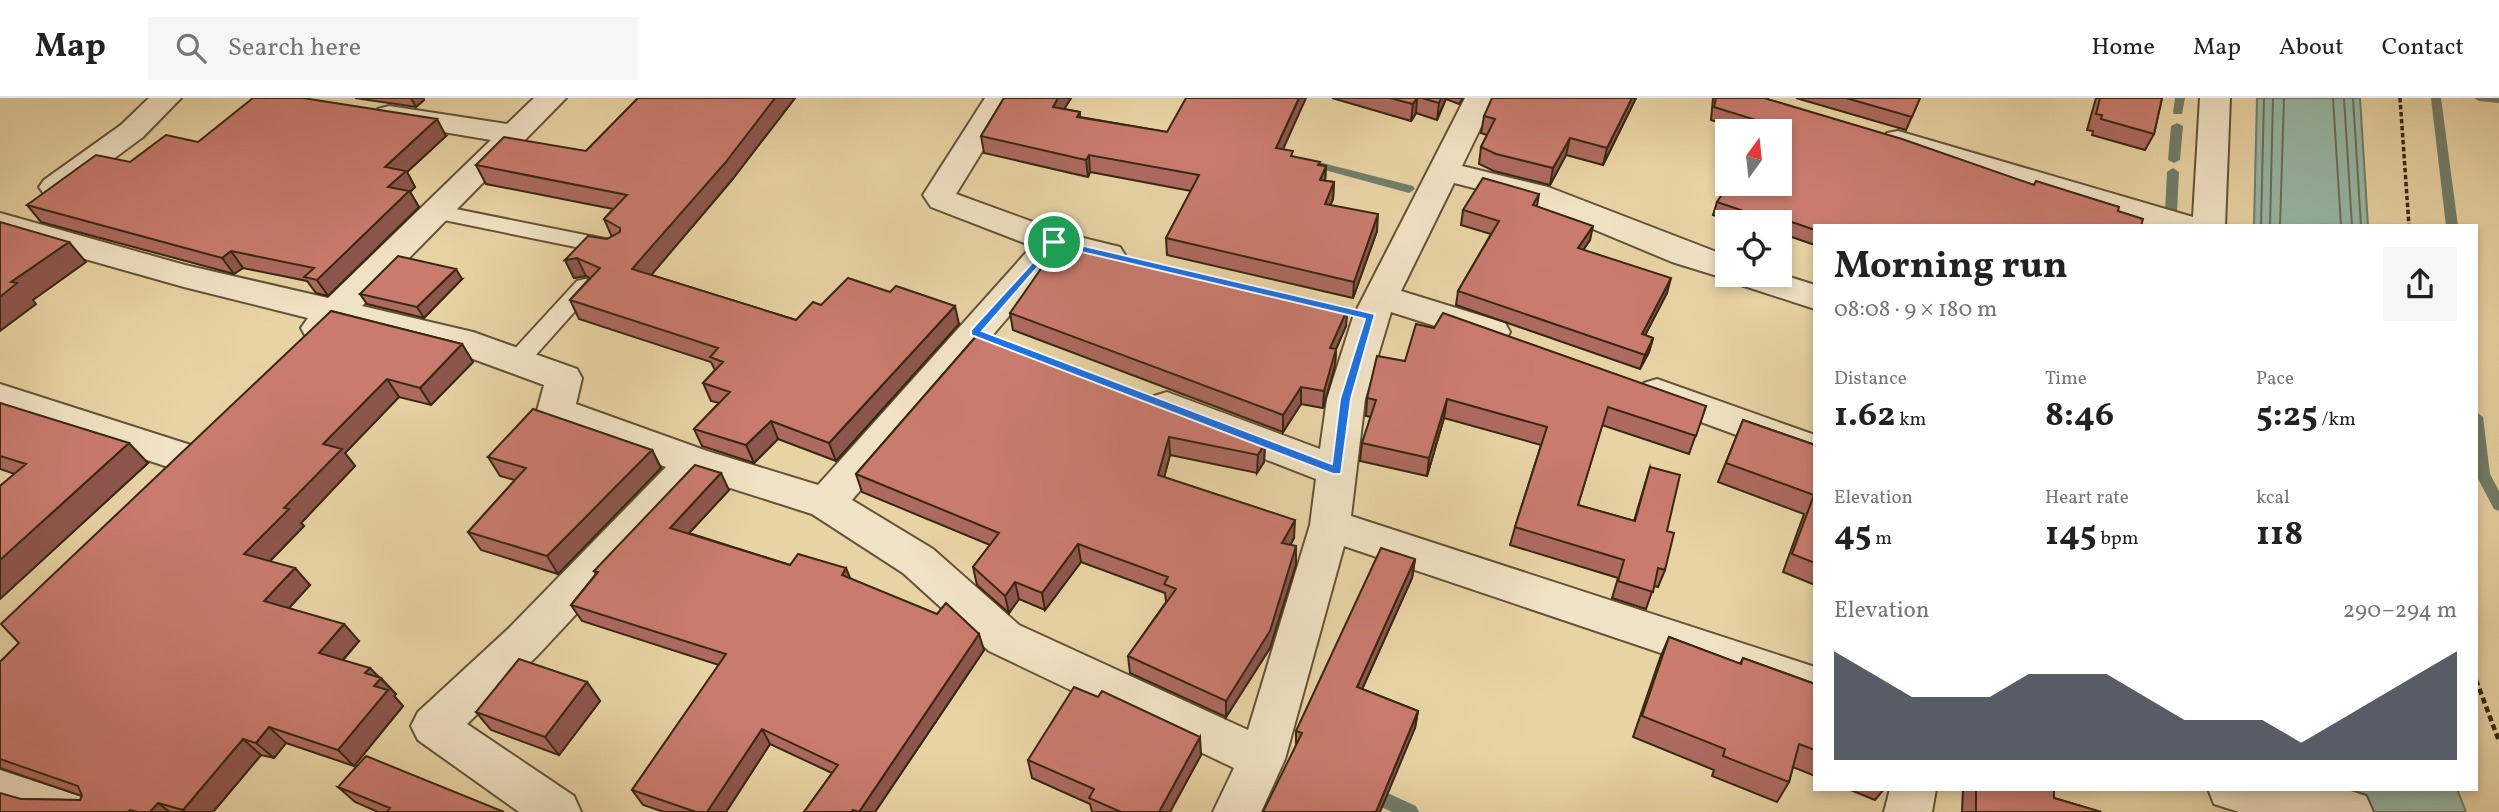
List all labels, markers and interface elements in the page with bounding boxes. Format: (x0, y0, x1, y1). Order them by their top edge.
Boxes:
search box (148, 17, 638, 80)
text: Map (35, 25, 106, 71)
icon: search (172, 29, 210, 67)
text: Search here (228, 30, 361, 66)
text: Home (2091, 31, 2155, 65)
text: Map (2193, 31, 2241, 65)
text: About (2279, 31, 2344, 65)
text: Contact (2382, 31, 2464, 65)
north arrow (1715, 119, 1792, 196)
map controls (1715, 119, 1792, 287)
button: locate (1715, 210, 1792, 287)
pin (1024, 212, 1084, 272)
icon: arrive (1035, 223, 1073, 261)
text: Morning run (1834, 241, 2068, 294)
button: share (2383, 247, 2457, 321)
text: 08:08 · 9 × 180 m (1834, 294, 1997, 326)
text: Distance (1834, 366, 1907, 392)
text: Time (2045, 366, 2087, 392)
text: Pace (2256, 366, 2294, 392)
text: 1.62 (1834, 392, 1895, 440)
text: 8:46 (2045, 392, 2114, 440)
text: 5:25 (2256, 392, 2318, 440)
text: km (1895, 407, 1926, 433)
text: /km (2318, 407, 2356, 433)
text: Elevation (1834, 485, 1913, 511)
text: Heart rate (2045, 485, 2129, 511)
text: kcal (2256, 485, 2290, 511)
text: 45 (1834, 511, 1872, 559)
text: 145 (2045, 511, 2097, 559)
text: 118 (2256, 511, 2303, 559)
text: m (1872, 526, 1892, 552)
text: bpm (2097, 526, 2139, 552)
text: Elevation (1834, 595, 1930, 627)
text: 290–294 m (2343, 595, 2457, 627)

